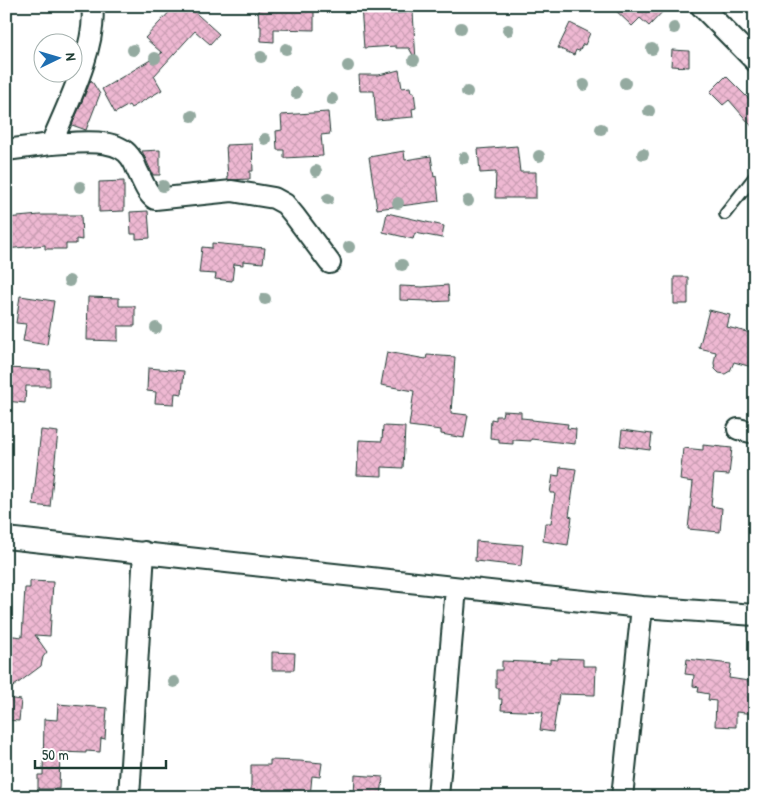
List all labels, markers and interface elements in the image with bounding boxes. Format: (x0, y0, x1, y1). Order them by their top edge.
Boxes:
north arrow (32, 32, 82, 82)
text: N (62, 52, 81, 62)
scale bar (35, 738, 166, 770)
text: 50 m (42, 744, 69, 765)

